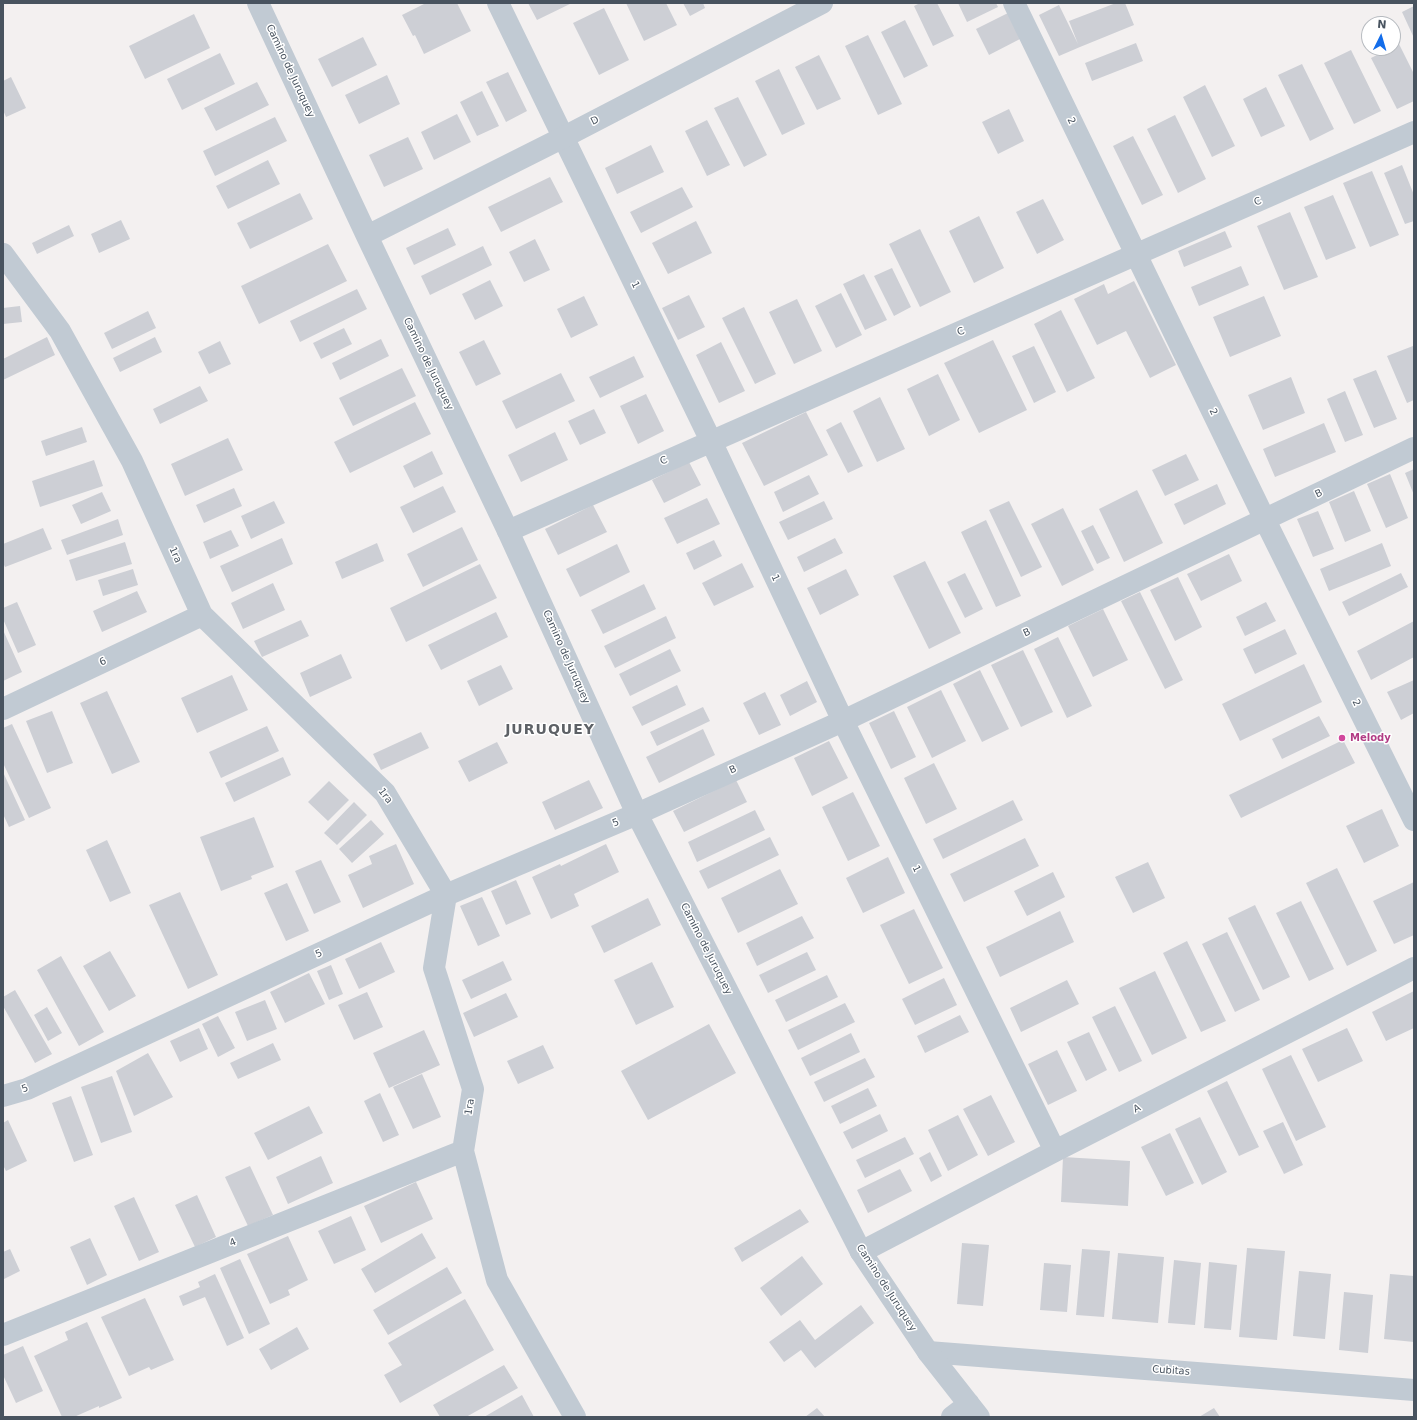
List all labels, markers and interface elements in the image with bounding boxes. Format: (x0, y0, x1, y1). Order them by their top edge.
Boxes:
north arrow (1361, 16, 1401, 56)
text: N (1377, 18, 1387, 31)
street label: Camino de Juruquey (263, 22, 317, 120)
street label: D (589, 114, 601, 128)
street label: 2 (1064, 116, 1078, 126)
street label: C (1252, 195, 1264, 209)
street label: 1 (628, 280, 642, 290)
street label: Camino de Juruquey (400, 316, 456, 412)
street label: C (955, 325, 967, 339)
street label: 2 (1206, 407, 1220, 417)
street label: C (658, 454, 670, 468)
street label: B (1313, 487, 1325, 501)
street label: 1ra (166, 545, 184, 565)
street label: 1 (768, 573, 782, 583)
street label: Camino de Juruquey (540, 608, 592, 706)
street label: B (1021, 626, 1033, 640)
street label: 6 (98, 655, 108, 669)
street label: 2 (1349, 698, 1363, 708)
district label: JURUQUEY (505, 722, 595, 738)
place label: Melody (1350, 732, 1391, 744)
marker: Melody (1337, 733, 1347, 743)
street label: B (727, 763, 739, 777)
street label: 1ra (375, 786, 395, 806)
street label: 5 (611, 816, 621, 830)
street label: 1 (909, 864, 923, 874)
street label: Camino de Juruquey (678, 901, 734, 997)
street label: 5 (314, 947, 324, 961)
street label: 5 (20, 1082, 30, 1096)
street label: 1ra (463, 1098, 477, 1116)
street label: A (1131, 1102, 1143, 1116)
street label: 4 (228, 1236, 238, 1250)
street label: Camino de Juruquey (853, 1242, 919, 1334)
street label: Cubitas (1152, 1364, 1190, 1378)

